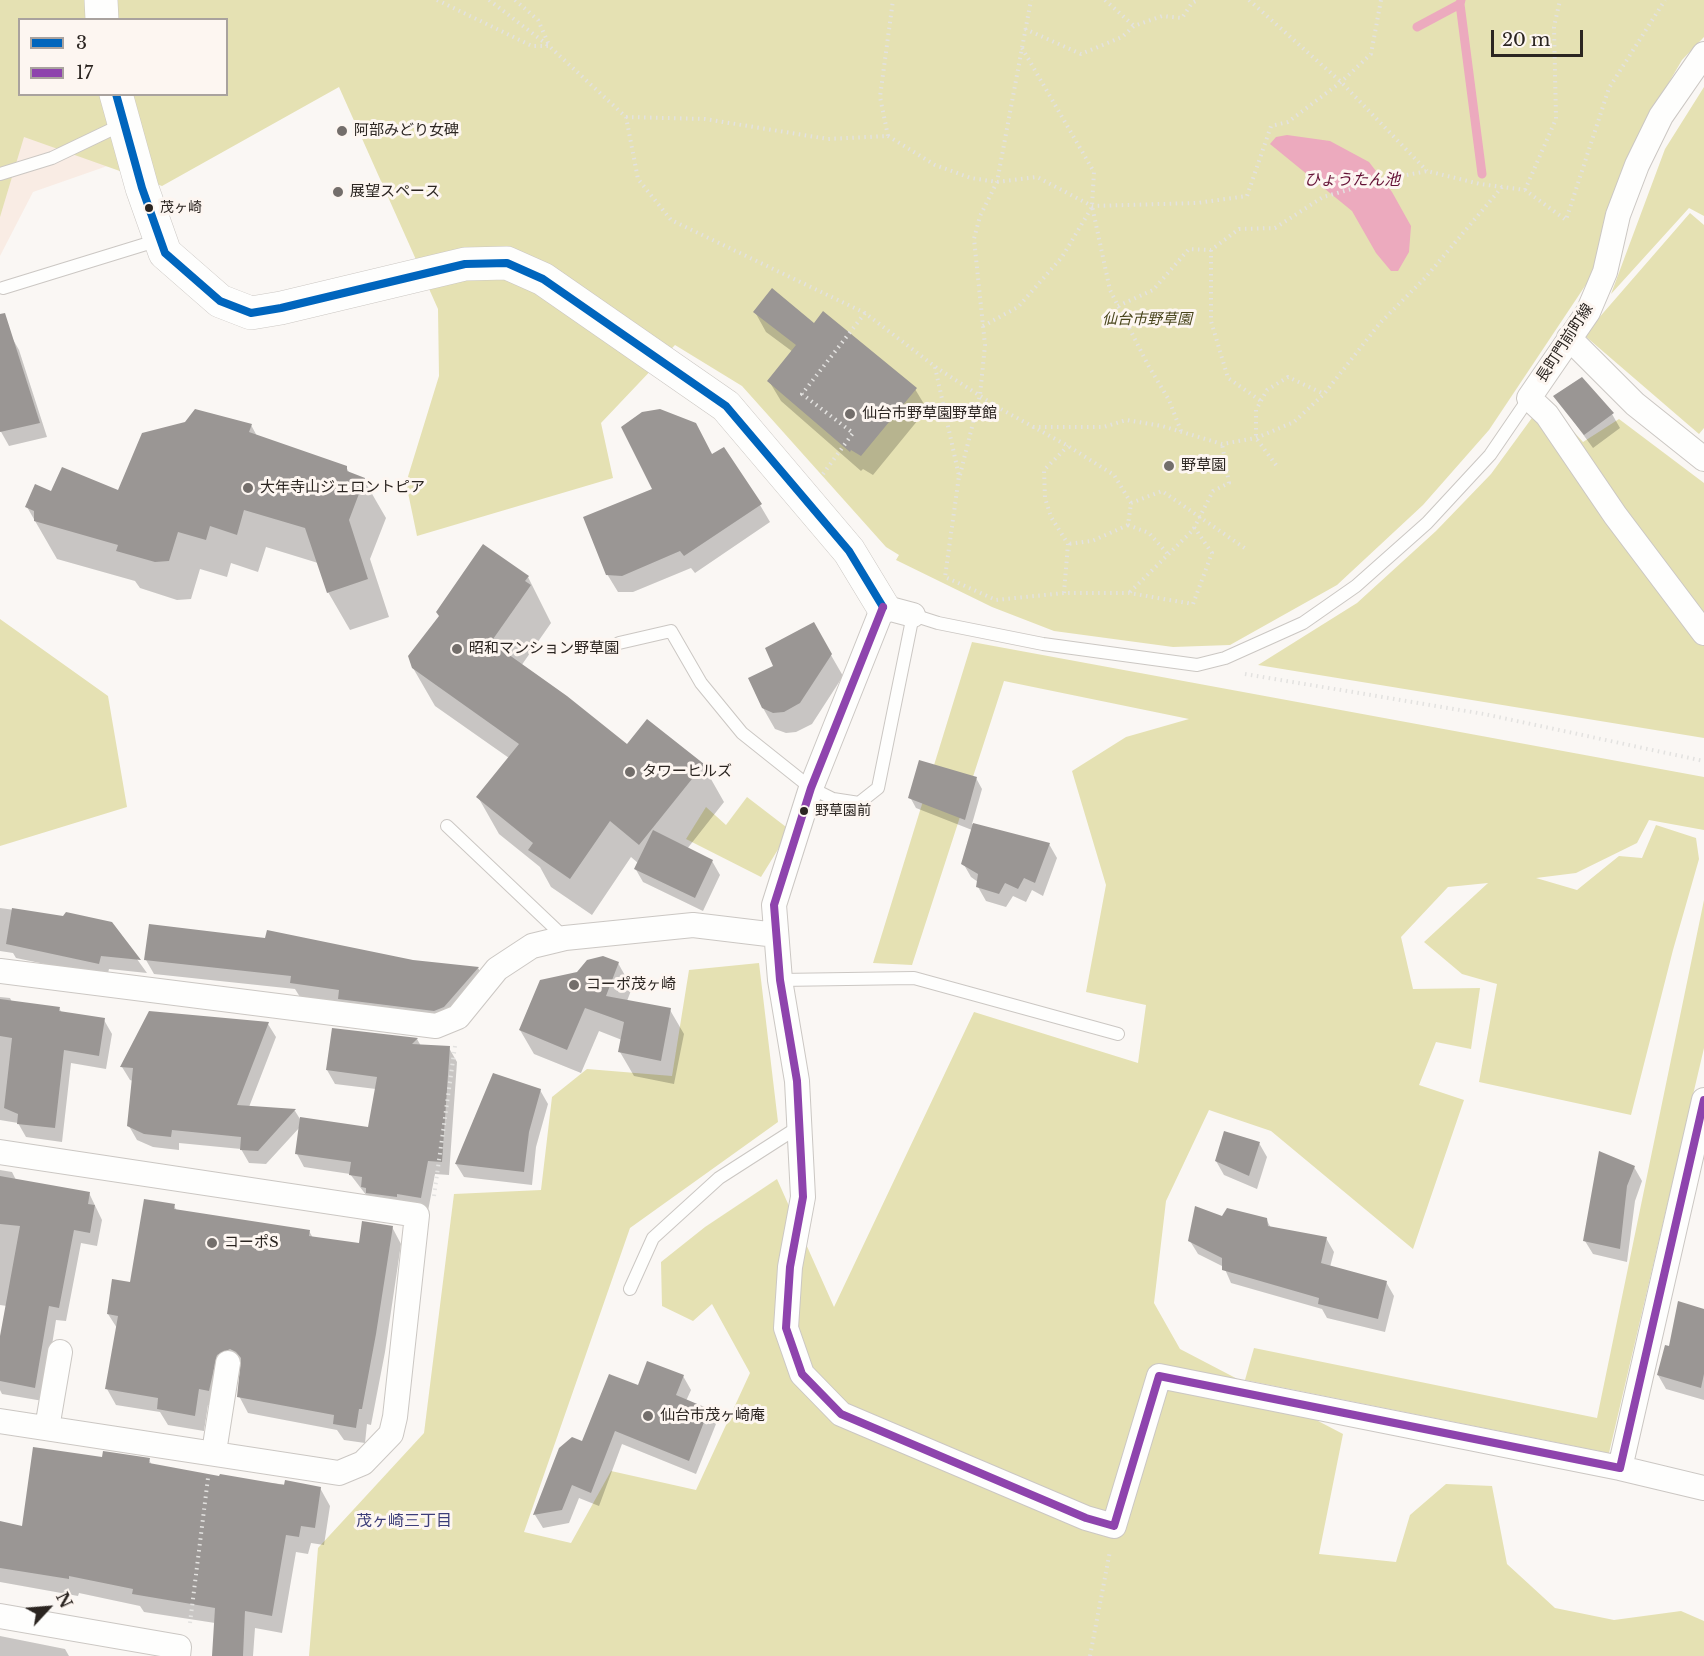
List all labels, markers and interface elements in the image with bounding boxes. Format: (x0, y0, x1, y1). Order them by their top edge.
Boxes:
legend (18, 18, 228, 96)
scale bar (1494, 18, 1586, 56)
text: 20 m (1502, 29, 1550, 51)
text: 3 (76, 32, 87, 54)
text: 17 (76, 62, 93, 84)
place label: 阿部みどり女碑 (354, 122, 459, 140)
marker: 阿部みどり女碑 (335, 124, 349, 138)
water label: ひょうたん池 (1304, 170, 1400, 190)
place label: 展望スペース (350, 183, 440, 201)
marker: 展望スペース (331, 185, 345, 199)
place label: 茂ヶ崎 (160, 200, 202, 216)
marker: 茂ヶ崎 (143, 202, 155, 214)
street label: 長町門前町線 (1533, 300, 1597, 386)
park label: 仙台市野草園 (1102, 311, 1192, 329)
place label: 仙台市野草園野草館 (862, 405, 997, 423)
marker: 仙台市野草園野草館 (843, 407, 857, 421)
place label: 野草園 (1181, 457, 1226, 475)
marker: 野草園 (1162, 459, 1176, 473)
place label: 大年寺山ジェロントピア (260, 479, 425, 497)
marker: 大年寺山ジェロントピア (241, 481, 255, 495)
place label: 昭和マンション野草園 (469, 640, 619, 658)
marker: 昭和マンション野草園 (450, 642, 464, 656)
place label: タワーヒルズ (642, 763, 732, 781)
marker: タワーヒルズ (623, 765, 637, 779)
place label: 野草園前 (815, 803, 871, 819)
marker: 野草園前 (798, 805, 810, 817)
place label: コーポ茂ヶ崎 (586, 976, 676, 994)
marker: コーポ茂ヶ崎 (567, 978, 581, 992)
place label: コーポS (224, 1234, 279, 1252)
marker: コーポS (205, 1236, 219, 1250)
place label: 仙台市茂ヶ崎庵 (660, 1407, 765, 1425)
marker: 仙台市茂ヶ崎庵 (641, 1409, 655, 1423)
district label: 茂ヶ崎三丁目 (356, 1511, 452, 1531)
north arrow (18, 1578, 78, 1638)
text: N (52, 1589, 76, 1611)

